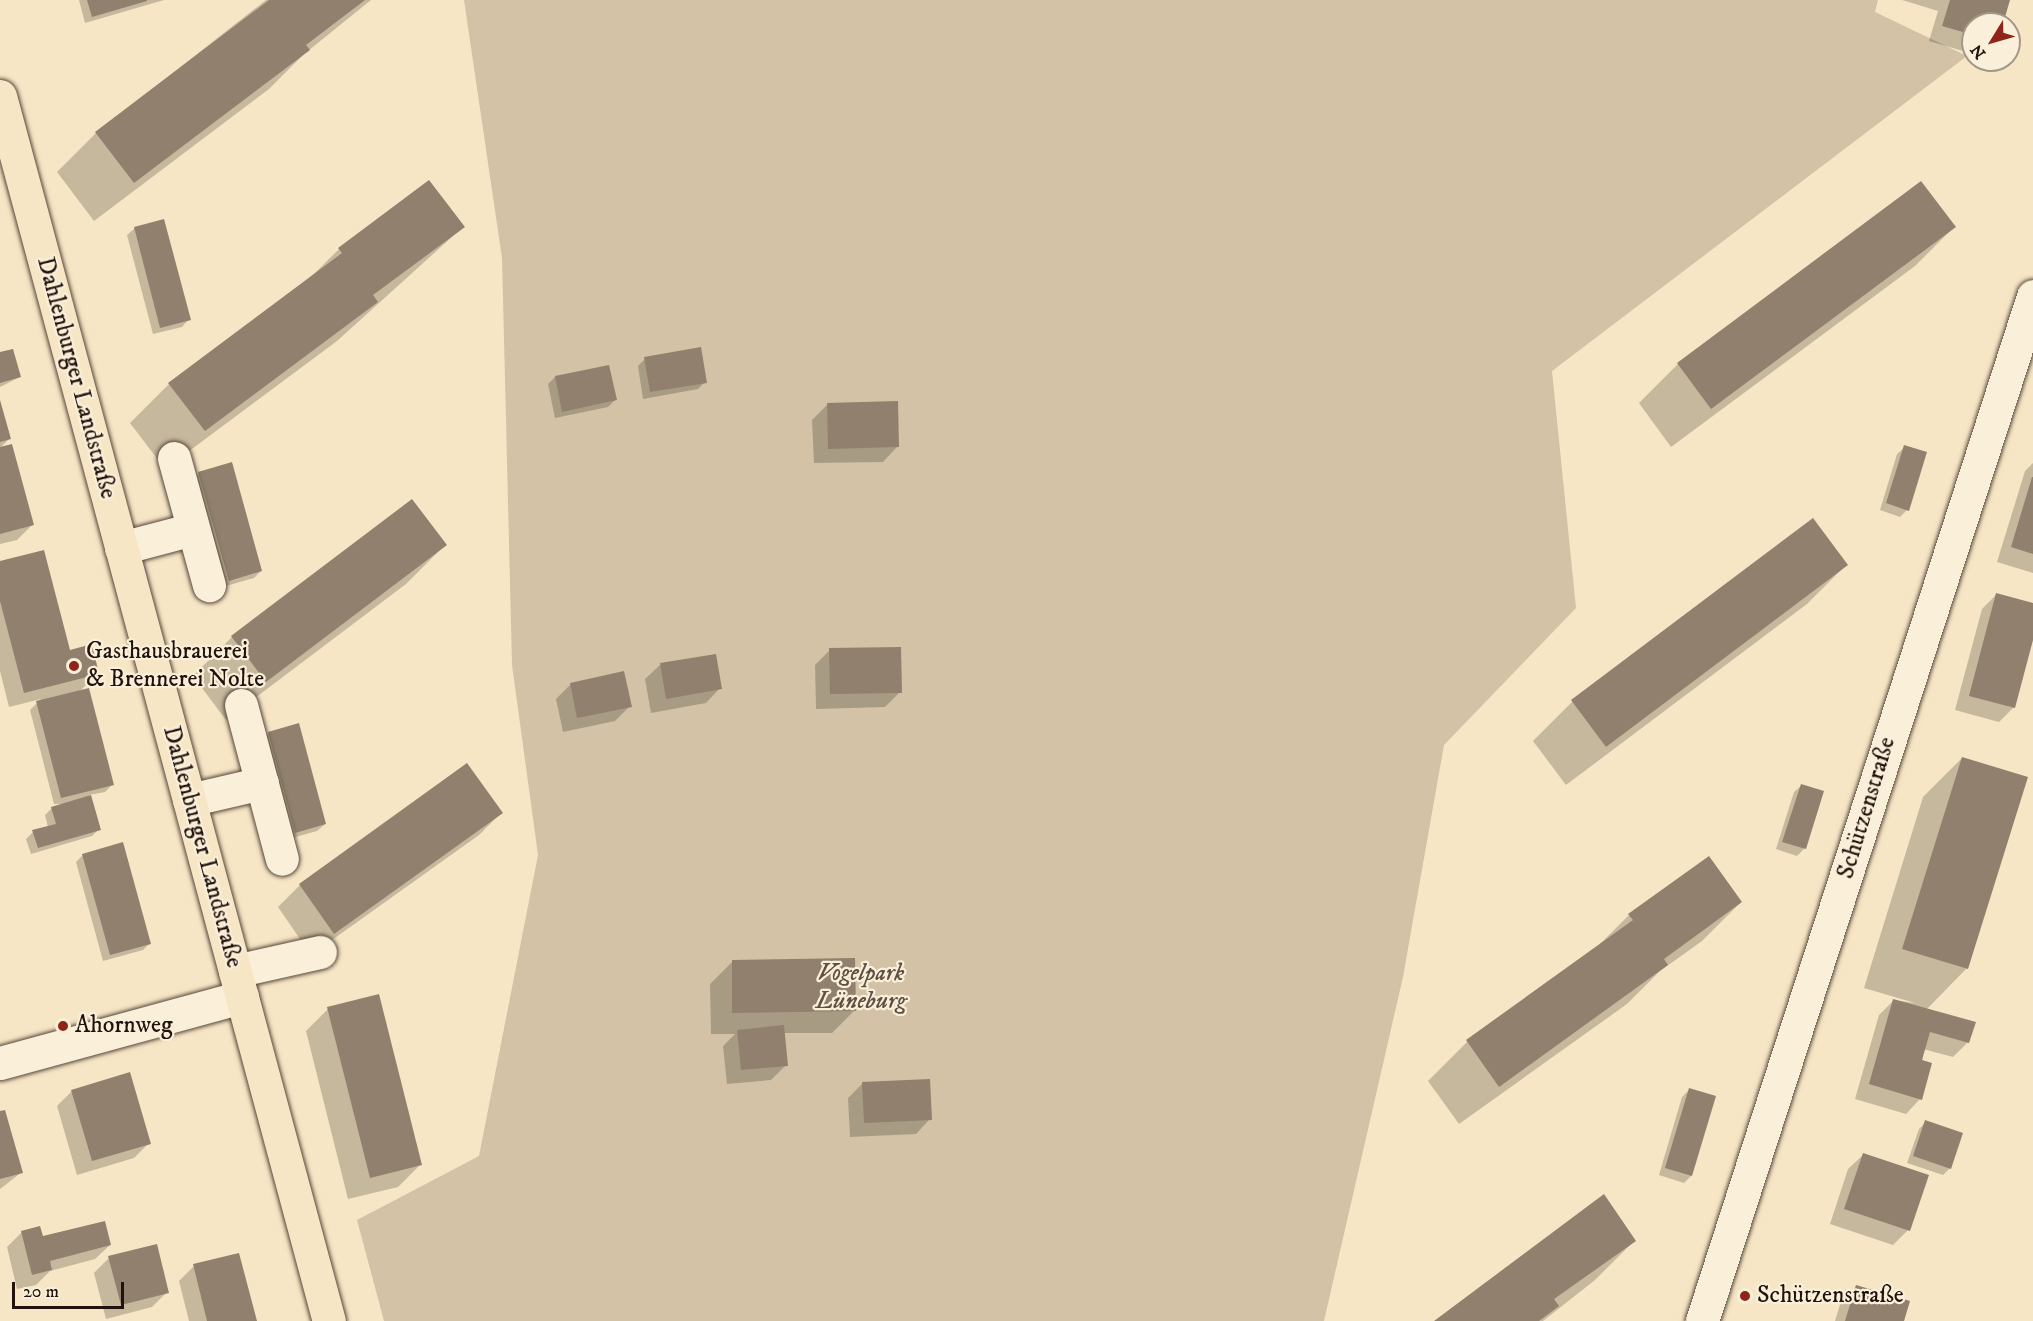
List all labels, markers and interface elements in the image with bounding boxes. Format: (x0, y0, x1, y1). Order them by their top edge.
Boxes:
north arrow (1961, 12, 2021, 72)
text: N (1966, 40, 1990, 63)
street label: Dahlenburger Landstraße (30, 254, 122, 502)
place label: Gasthausbrauerei & Brennerei Nolte (86, 638, 264, 694)
marker: Gasthausbrauerei & Brennerei Nolte (67, 659, 81, 673)
street label: Dahlenburger Landstraße (156, 723, 248, 971)
street label: Schützenstraße (1832, 734, 1902, 882)
park label: Vogelpark Lüneburg (816, 960, 906, 1016)
place label: Ahornweg (75, 1012, 173, 1040)
marker: Ahornweg (56, 1019, 70, 1033)
scale bar (15, 1270, 128, 1308)
text: 20 m (23, 1281, 59, 1303)
place label: Schützenstraße (1757, 1282, 1904, 1310)
marker: Schützenstraße (1738, 1289, 1752, 1303)

